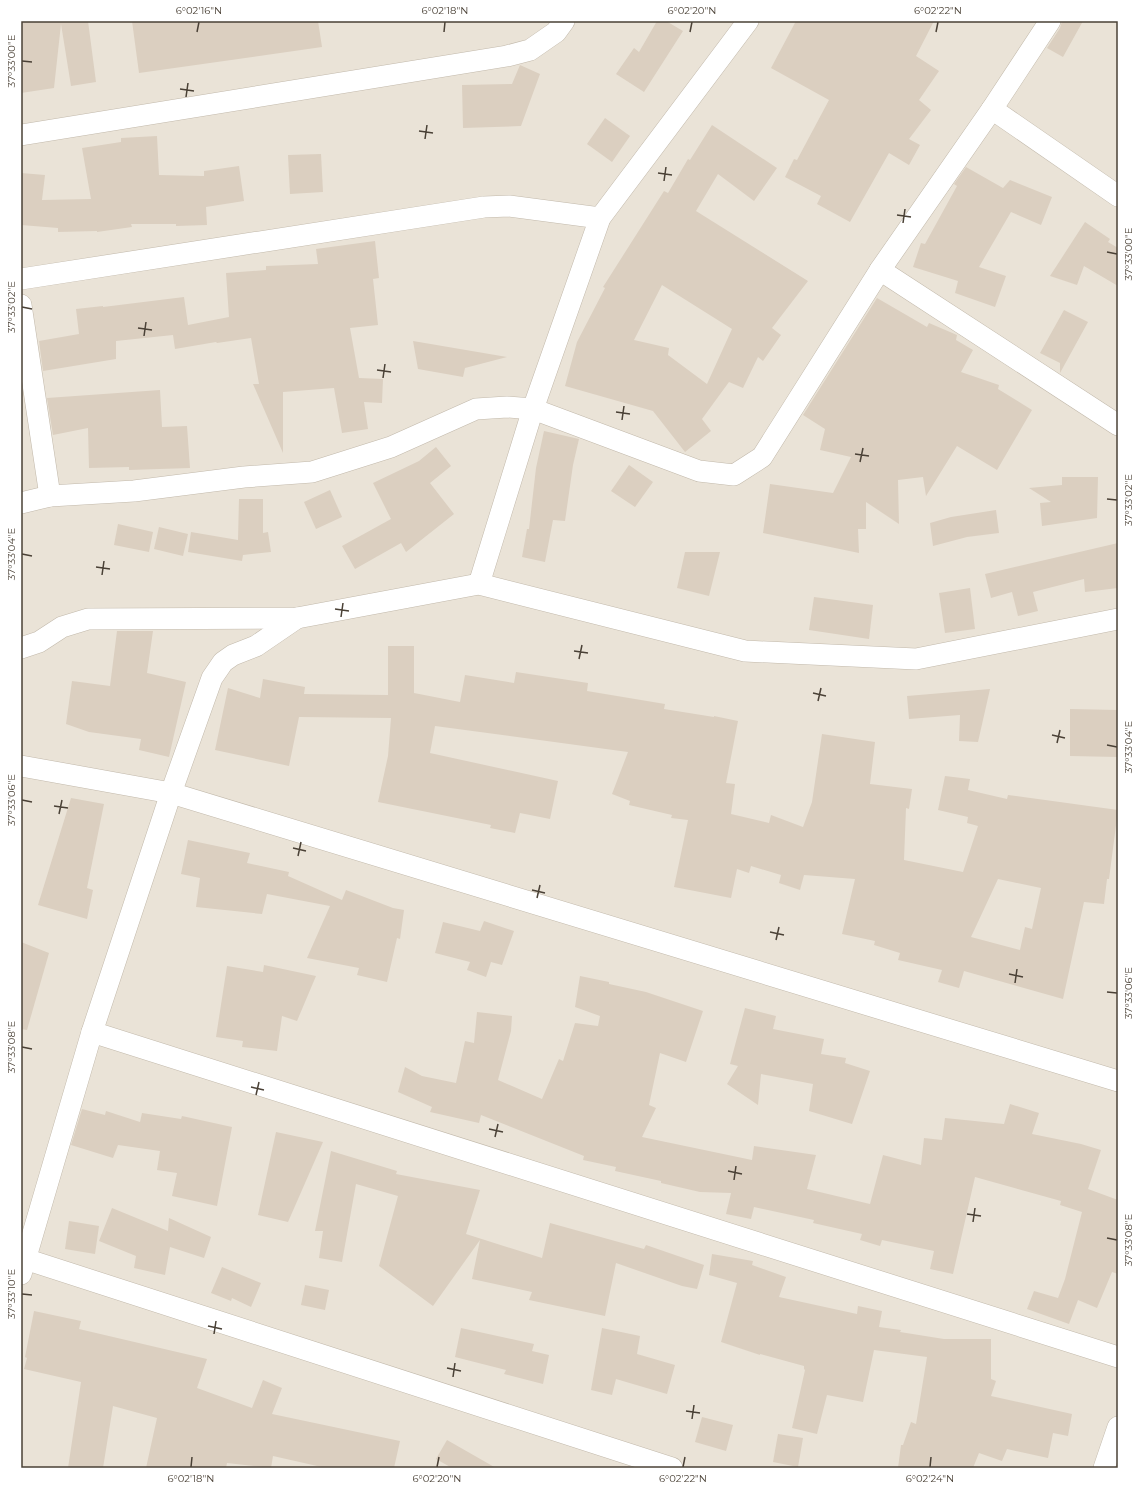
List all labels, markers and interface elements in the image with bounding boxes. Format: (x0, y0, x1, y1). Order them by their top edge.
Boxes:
text: 6°02'16"N (176, 4, 222, 17)
text: 6°02'18"N (422, 4, 468, 17)
text: 6°02'20"N (668, 4, 716, 17)
text: 6°02'22"N (914, 4, 962, 17)
text: 37°33'00"E (5, 34, 18, 87)
text: 37°33'00"E (1122, 227, 1135, 280)
text: 37°33'02"E (5, 281, 18, 333)
text: 37°33'02"E (1122, 474, 1135, 526)
text: 37°33'04"E (5, 528, 18, 580)
text: 37°33'04"E (1122, 721, 1135, 773)
text: 37°33'06"E (5, 774, 18, 826)
text: 37°33'06"E (1122, 967, 1135, 1019)
text: 37°33'08"E (5, 1020, 18, 1073)
text: 37°33'08"E (1122, 1213, 1135, 1266)
text: 37°33'10"E (5, 1269, 18, 1319)
text: 6°02'18"N (168, 1472, 214, 1485)
text: 6°02'20"N (413, 1472, 461, 1485)
text: 6°02'22"N (659, 1472, 707, 1485)
text: 6°02'24"N (906, 1472, 954, 1485)

